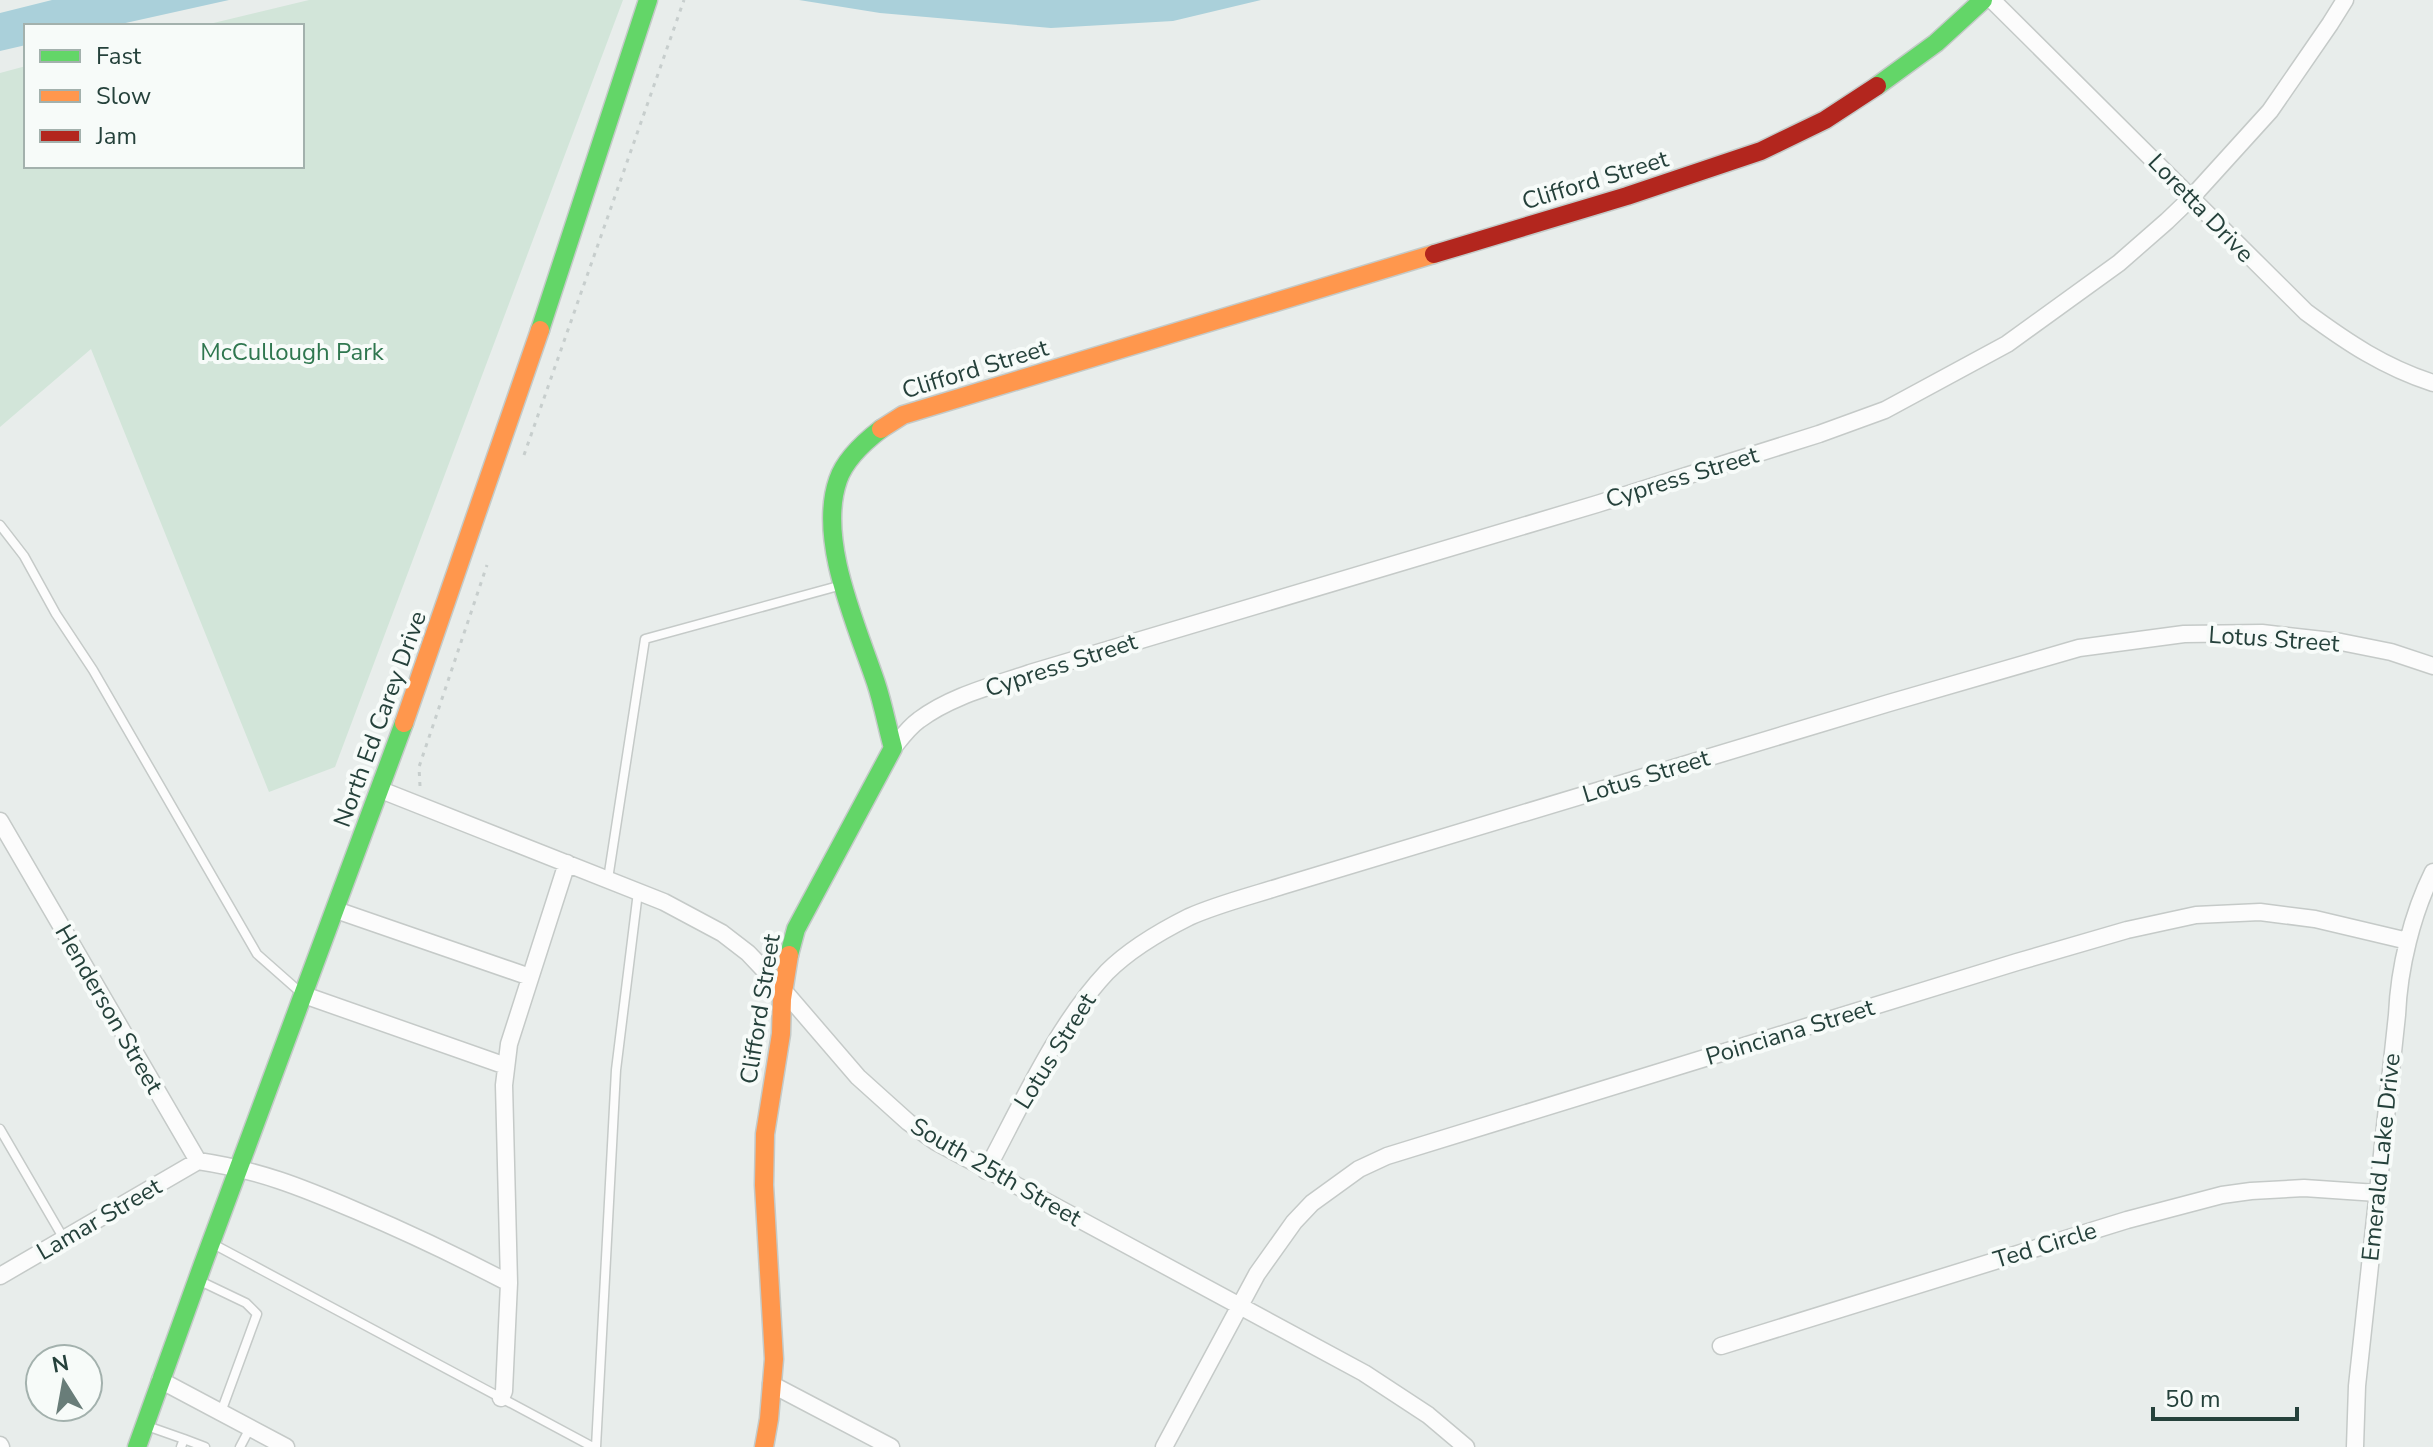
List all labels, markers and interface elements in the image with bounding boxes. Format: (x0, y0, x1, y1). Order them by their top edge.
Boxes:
legend (24, 24, 304, 168)
text: Fast (96, 40, 142, 72)
text: Slow (96, 80, 151, 112)
text: Jam (95, 120, 137, 152)
street label: Clifford Street (1518, 142, 1673, 217)
street label: Loretta Drive (2141, 147, 2261, 269)
street label: Clifford Street (898, 331, 1053, 406)
park label: McCullough Park (200, 336, 385, 368)
street label: Cypress Street (1602, 438, 1763, 515)
street label: North Ed Carey Drive (326, 607, 434, 831)
street label: Lotus Street (2207, 618, 2341, 660)
street label: Cypress Street (981, 625, 1142, 705)
street label: Lotus Street (1579, 741, 1714, 810)
street label: Henderson Street (48, 919, 171, 1100)
street label: Clifford Street (732, 931, 788, 1086)
street label: Lotus Street (1007, 986, 1104, 1115)
street label: Poinciana Street (1702, 991, 1879, 1073)
street label: Emerald Lake Drive (2354, 1051, 2408, 1263)
street label: South 25th Street (905, 1110, 1088, 1234)
street label: Lamar Street (31, 1170, 168, 1268)
street label: Ted Circle (1989, 1214, 2101, 1276)
north arrow (24, 1343, 104, 1423)
text: N (49, 1348, 71, 1381)
scale bar (2153, 1371, 2297, 1421)
text: 50 m (2165, 1383, 2221, 1415)

